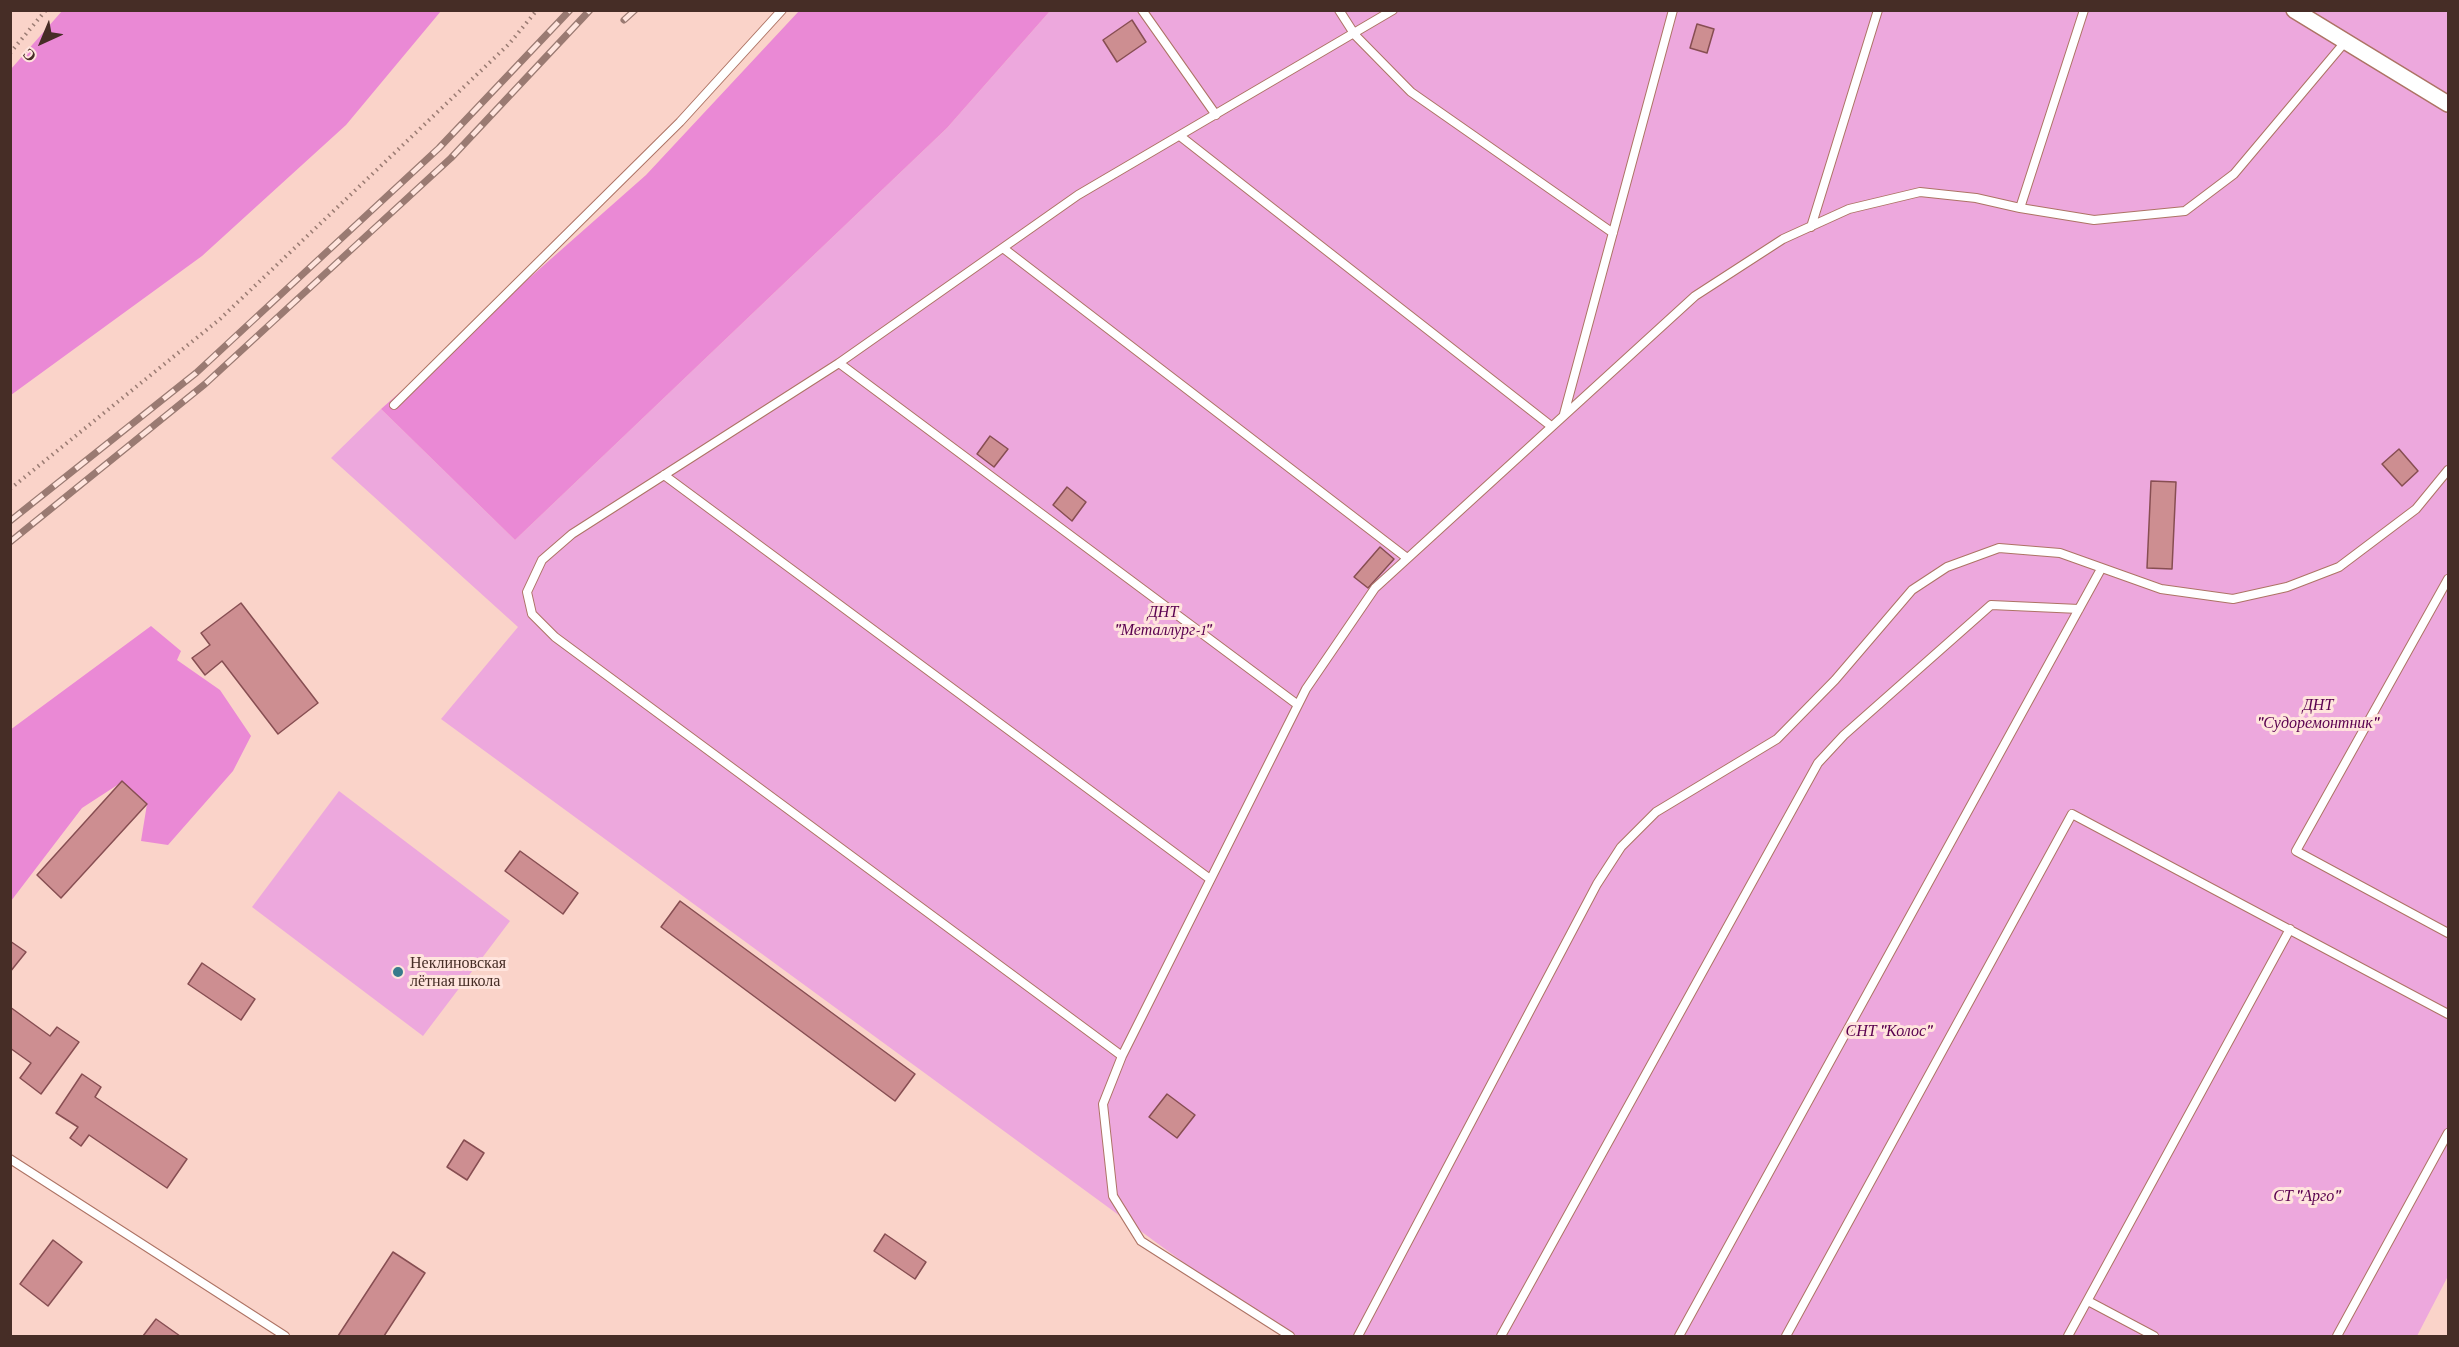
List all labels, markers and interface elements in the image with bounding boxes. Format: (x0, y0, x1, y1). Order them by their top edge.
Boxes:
north arrow (12, 12, 72, 72)
text: С (19, 45, 39, 65)
park label: ДНТ "Металлург-1" (1114, 602, 1212, 640)
park label: ДНТ "Судоремонтник" (2257, 695, 2379, 733)
place label: Неклиновская лётная школа (410, 953, 506, 991)
marker: Неклиновская лётная школа (391, 965, 405, 979)
park label: СНТ "Колос" (1846, 1021, 1932, 1041)
park label: СТ "Арго" (2273, 1186, 2341, 1206)

